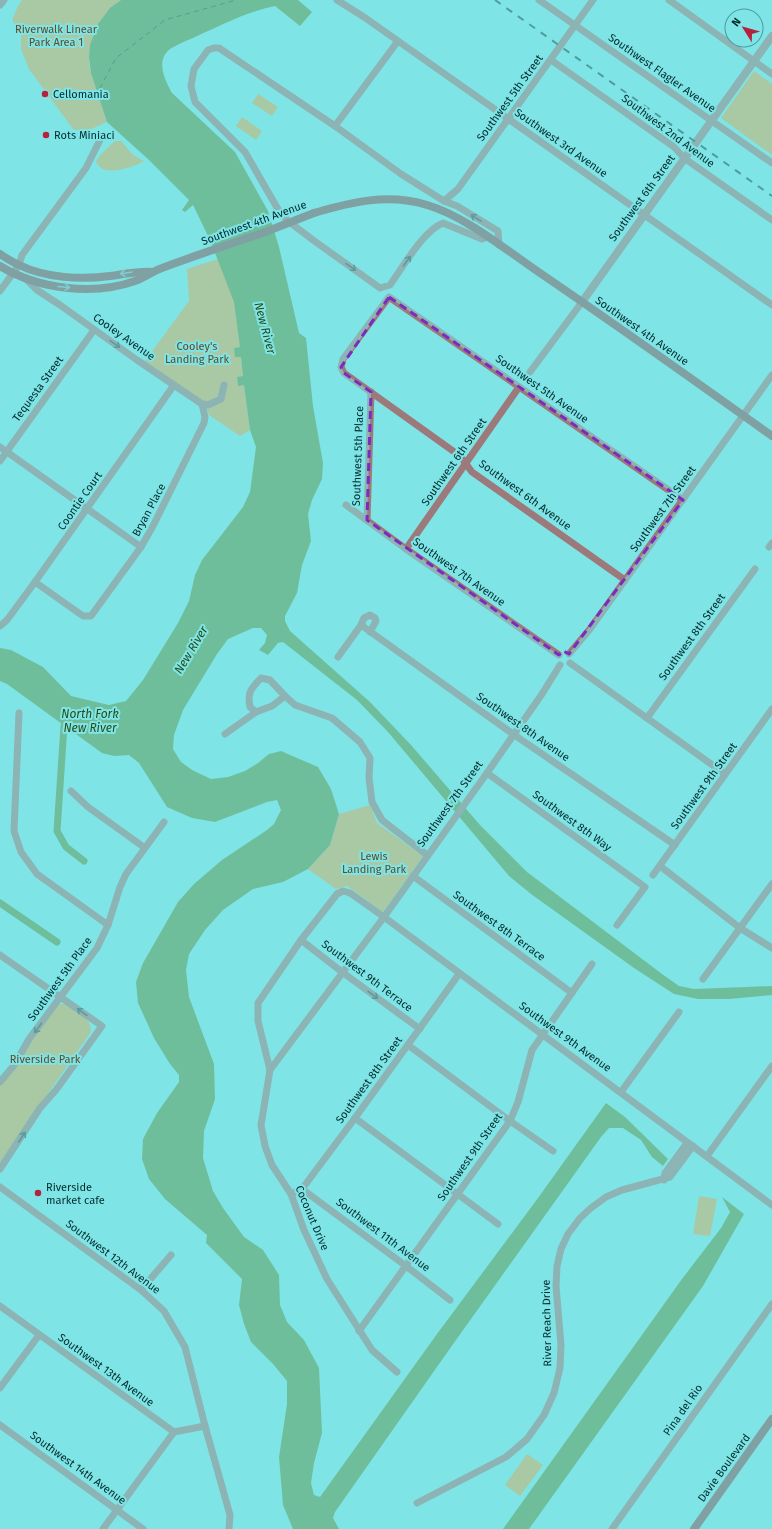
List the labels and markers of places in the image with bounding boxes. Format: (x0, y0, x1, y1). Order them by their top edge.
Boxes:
place label: Cellomania (53, 88, 109, 101)
marker: Cellomania (40, 89, 50, 99)
place label: Rots Miniaci (54, 129, 115, 142)
marker: Rots Miniaci (41, 130, 51, 140)
place label: Riverside market cafe (46, 1181, 105, 1207)
marker: Riverside market cafe (33, 1188, 43, 1198)

